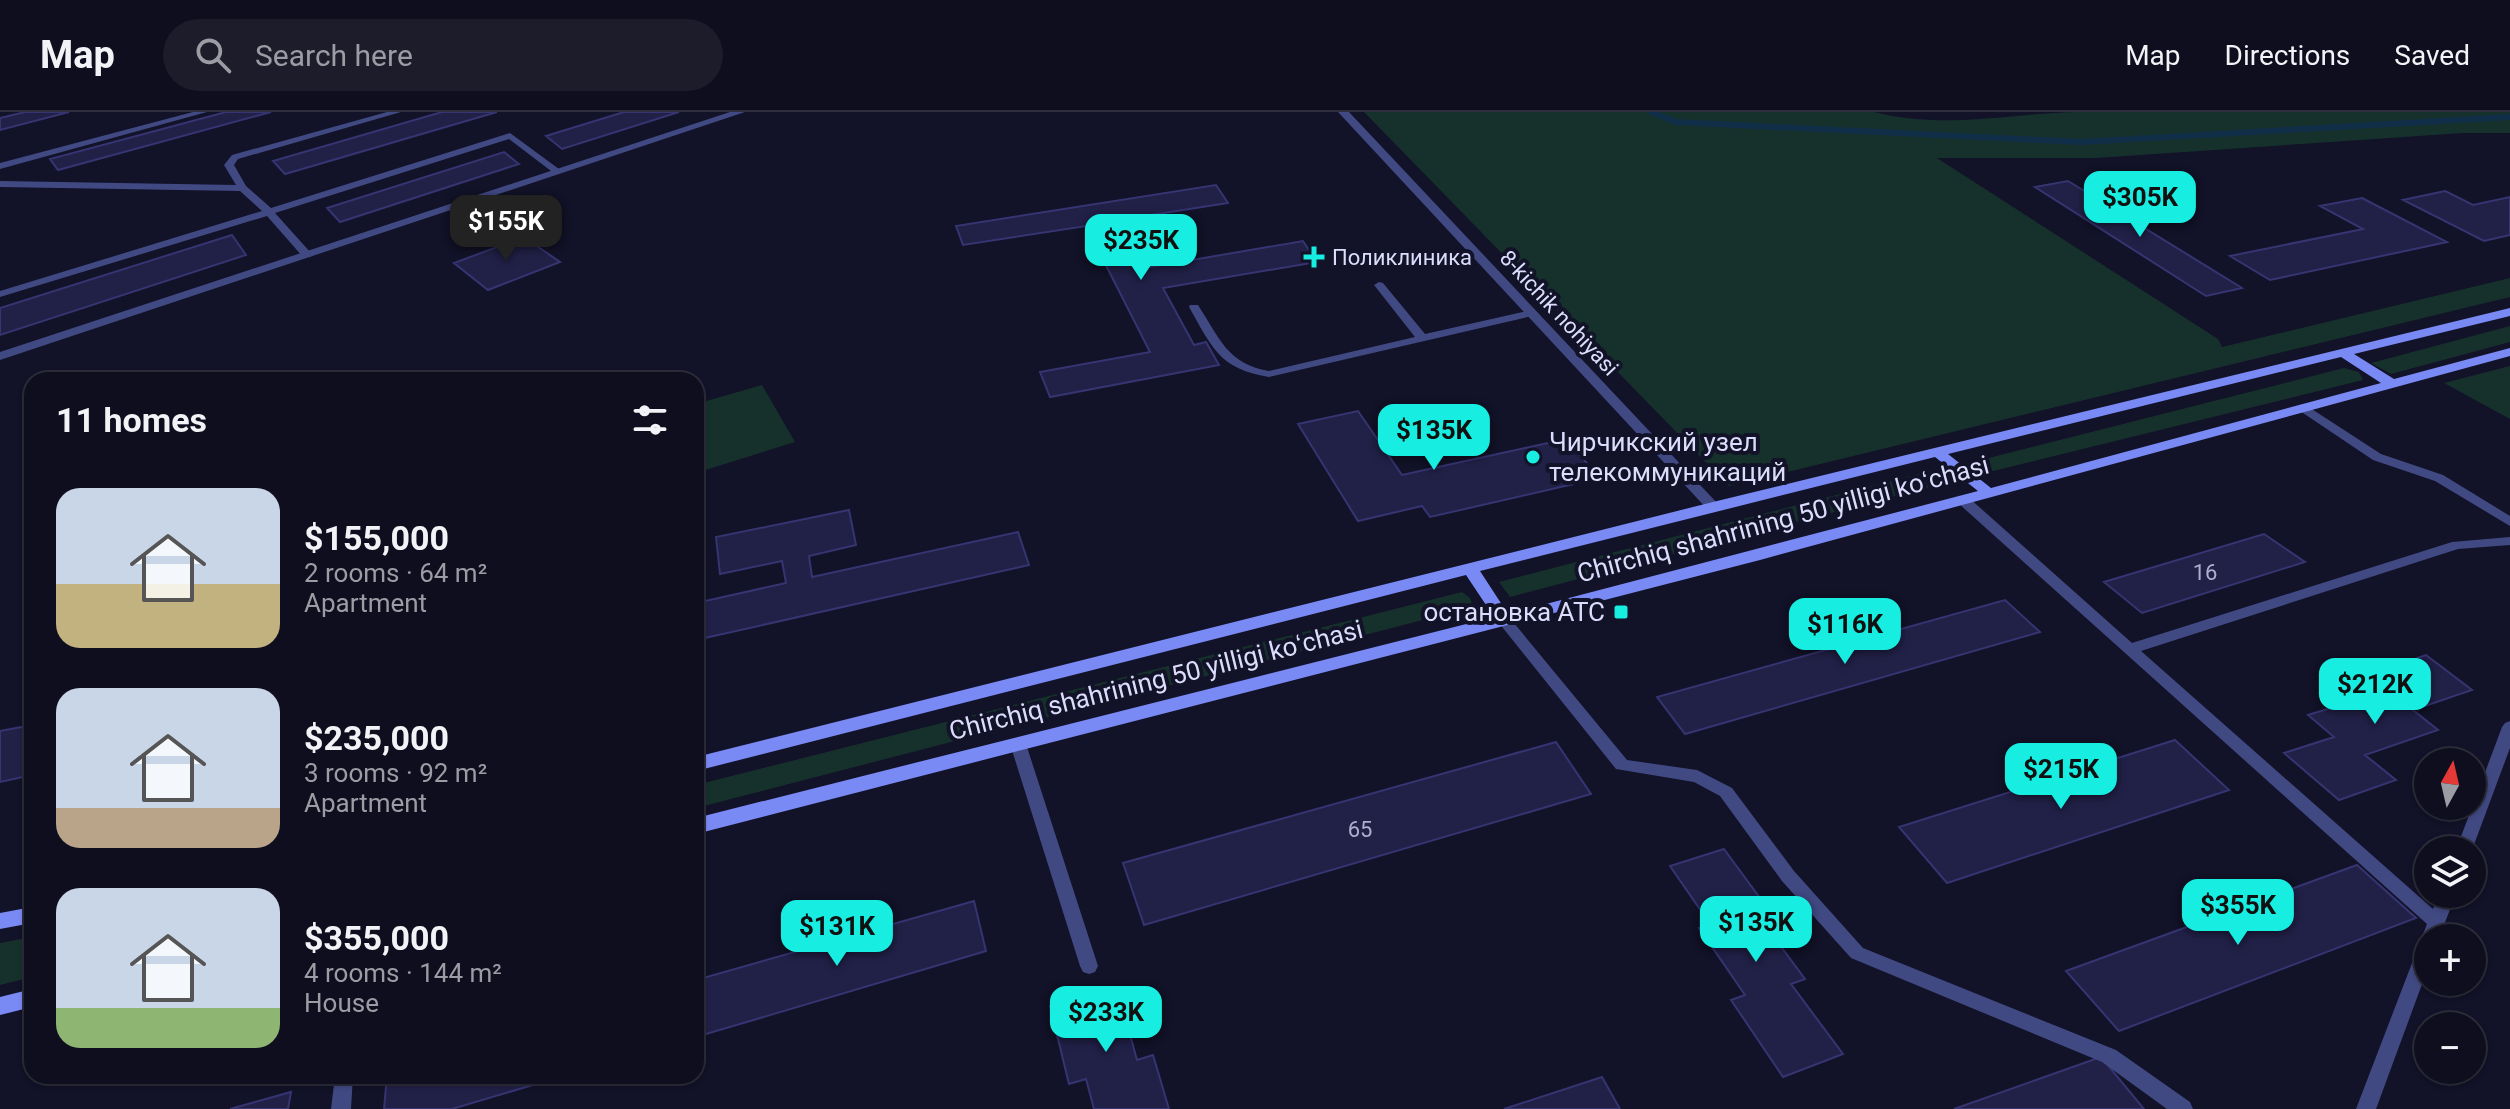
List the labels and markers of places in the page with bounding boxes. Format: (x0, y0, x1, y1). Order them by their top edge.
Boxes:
pin: $305K (2084, 171, 2196, 239)
pin: $155K (450, 195, 562, 263)
pin: $235K (1085, 214, 1197, 282)
place label: Поликлиника (1332, 245, 1472, 270)
marker: Поликлиника (1303, 246, 1325, 268)
pin: $135K (1378, 404, 1490, 472)
place label: Чирчикский узел телекоммуникаций (1549, 427, 1786, 487)
marker: Чирчикский узел телекоммуникаций (1524, 448, 1542, 466)
place label: остановка АТС (1423, 597, 1605, 627)
pin: $116K (1789, 598, 1901, 666)
marker: остановка АТС (1612, 603, 1630, 621)
pin: $212K (2319, 658, 2431, 726)
pin: $215K (2005, 743, 2117, 811)
pin: $355K (2182, 879, 2294, 947)
pin: $135K (1700, 896, 1812, 964)
pin: $131K (781, 900, 893, 968)
pin: $233K (1050, 986, 1162, 1054)

